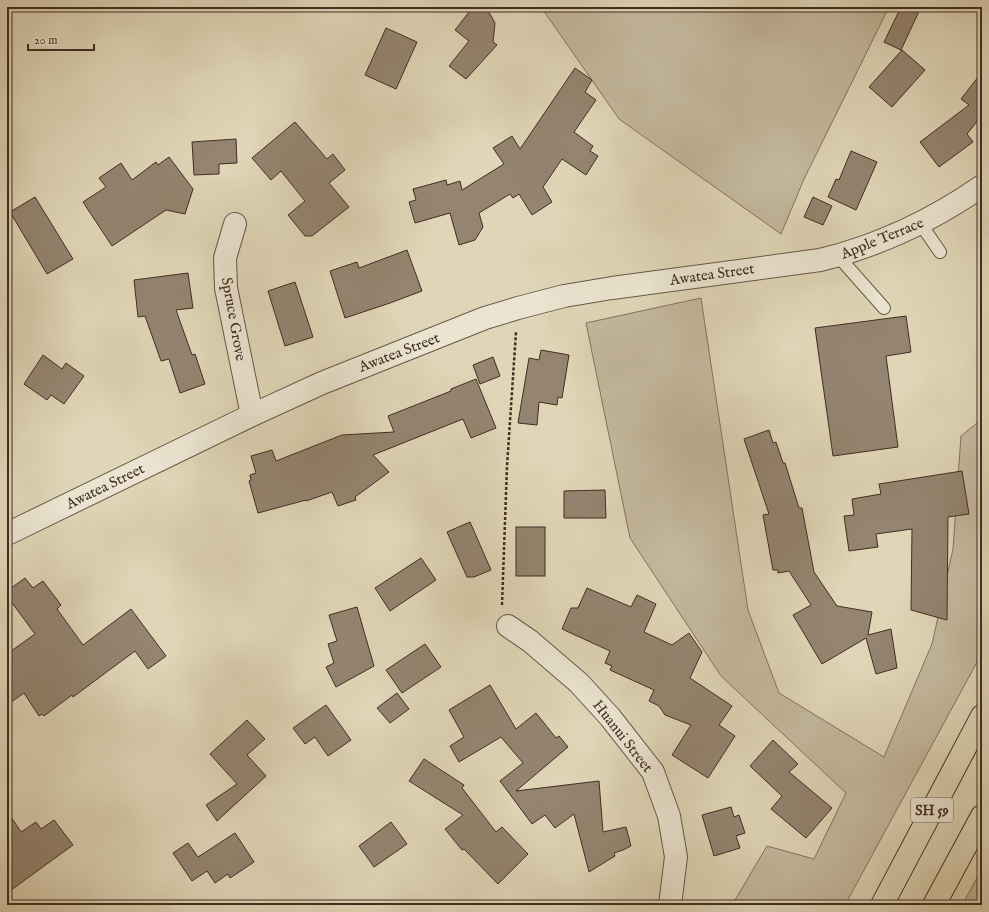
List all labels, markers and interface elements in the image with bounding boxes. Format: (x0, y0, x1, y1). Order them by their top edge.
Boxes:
scale bar (28, 26, 94, 52)
text: 20 m (34, 33, 57, 48)
street label: Apple Terrace (837, 213, 927, 264)
street label: Awatea Street (668, 259, 756, 290)
street label: Spruce Grove (217, 276, 250, 362)
street label: Awatea Street (355, 328, 442, 377)
street label: Awatea Street (62, 459, 148, 514)
street label: Huanui Street (588, 696, 657, 777)
road number: SH 59 (911, 798, 953, 822)

